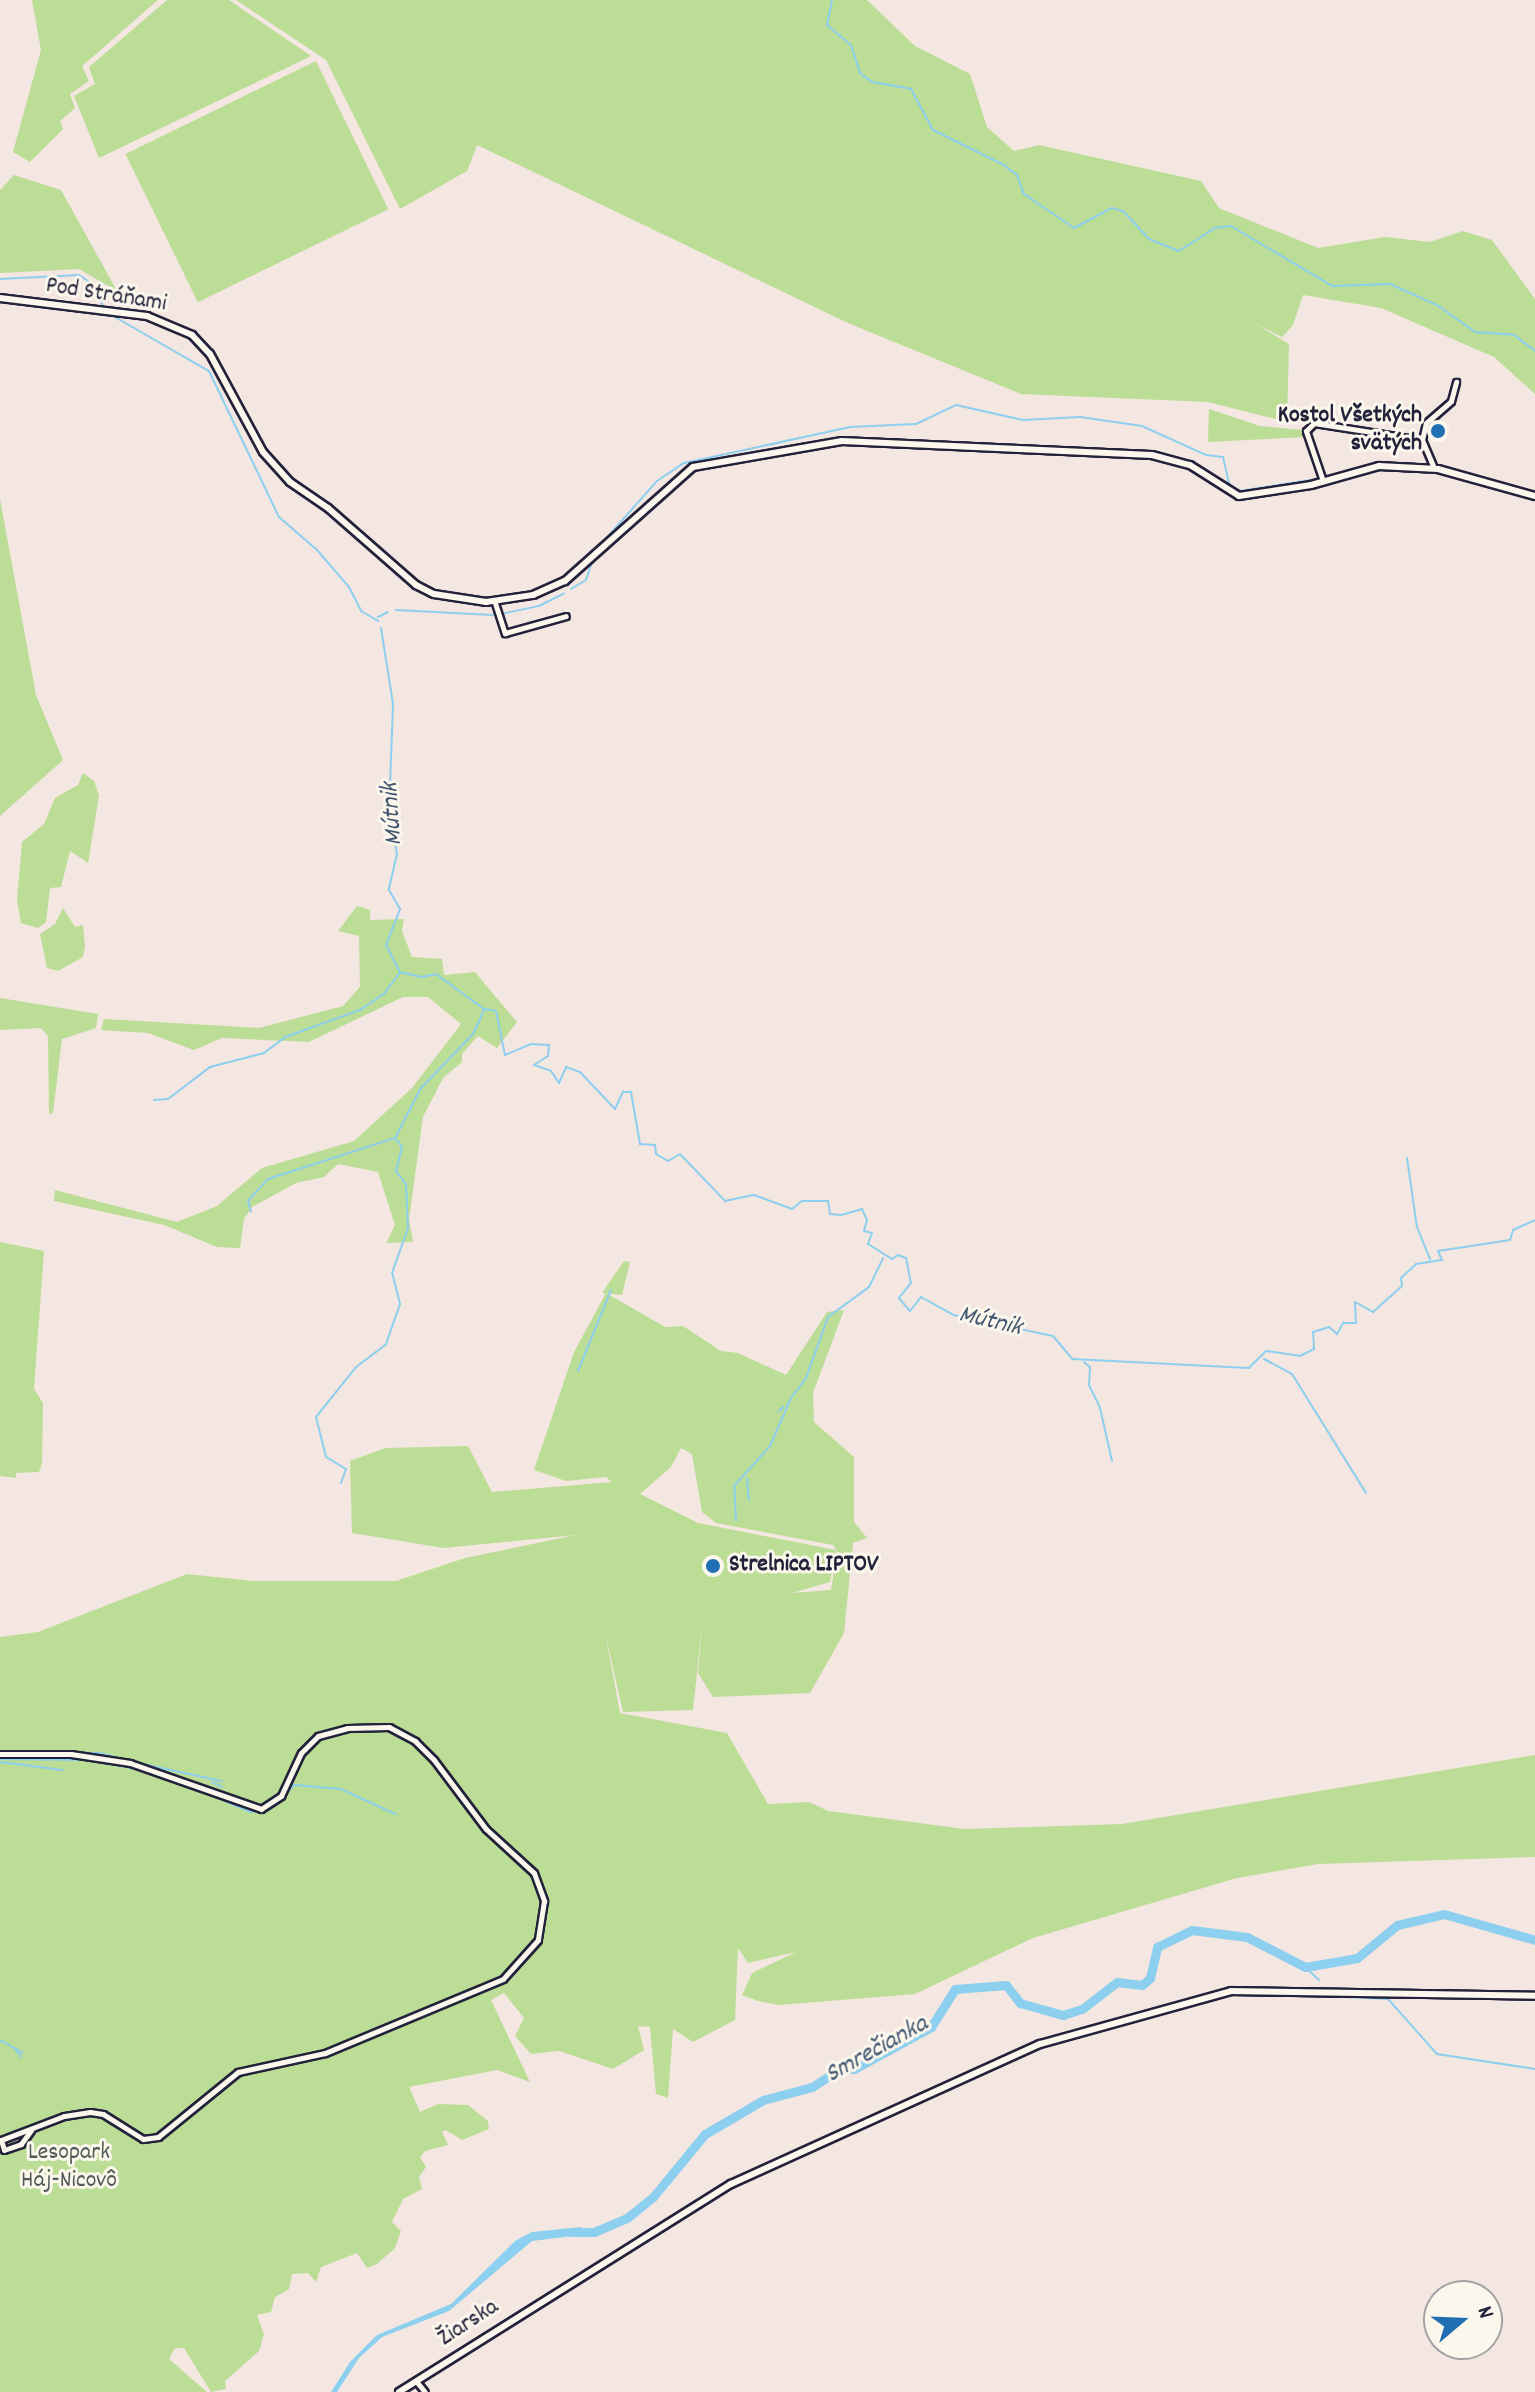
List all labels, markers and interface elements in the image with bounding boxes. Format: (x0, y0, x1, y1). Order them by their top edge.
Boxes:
street label: Pod Stráňami (44, 272, 168, 320)
place label: Kostol Všetkých svätých (1278, 403, 1422, 459)
marker: Kostol Všetkých svätých (1429, 422, 1447, 440)
water label: Mútnik (375, 781, 411, 847)
water label: Mútnik (956, 1300, 1024, 1344)
place label: Strelnica LIPTOV (729, 1552, 879, 1580)
marker: Strelnica LIPTOV (704, 1557, 722, 1575)
water label: Smrečianka (820, 2009, 934, 2091)
park label: Lesopark Háj-Nicovô (21, 2140, 117, 2196)
north arrow (1423, 2280, 1503, 2360)
street label: Žiarska (433, 2294, 505, 2354)
text: N (1468, 2302, 1501, 2323)

